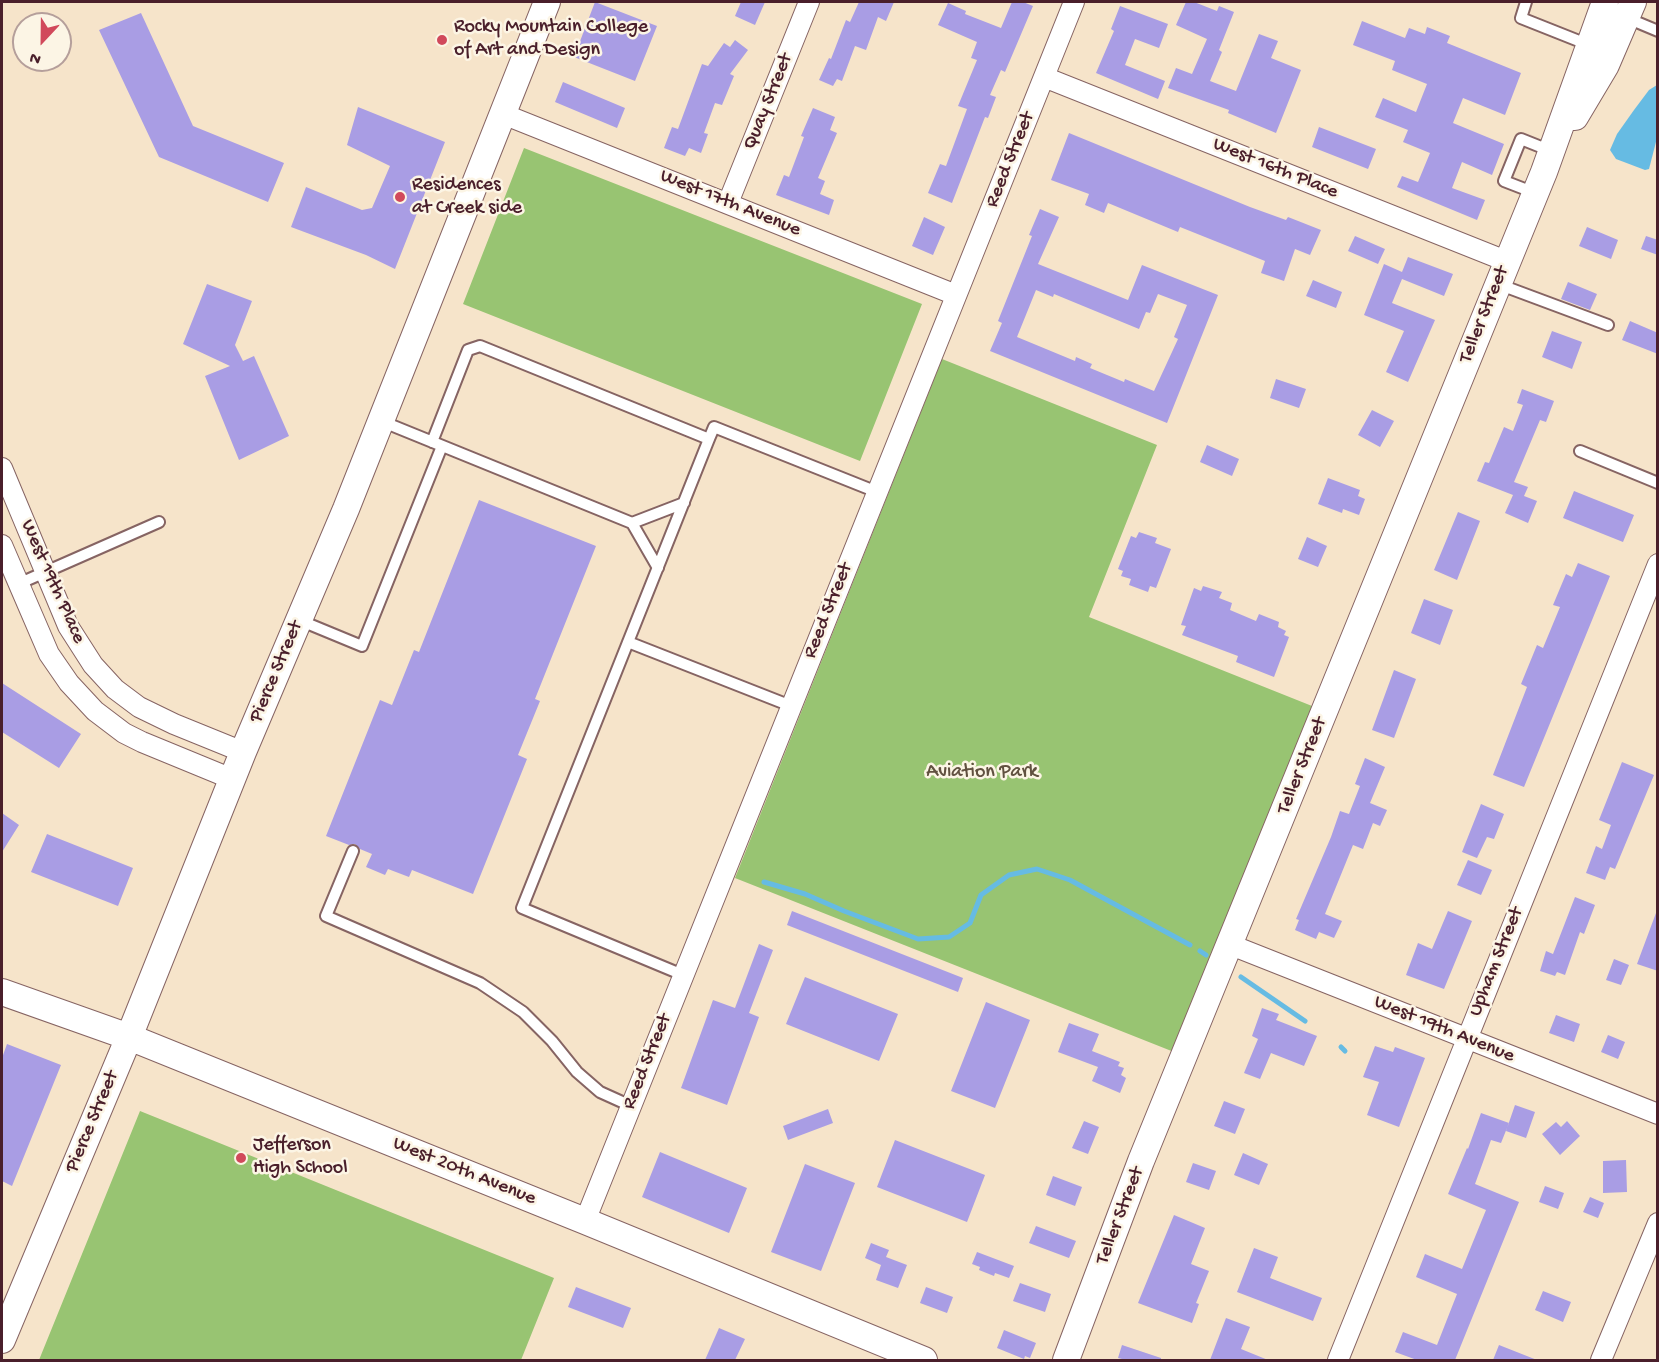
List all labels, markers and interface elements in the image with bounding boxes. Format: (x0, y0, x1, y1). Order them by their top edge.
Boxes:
north arrow (12, 12, 72, 72)
place label: Rocky Mountain College of Art and Design (454, 16, 648, 63)
marker: Rocky Mountain College of Art and Design (435, 33, 449, 47)
text: N (27, 47, 44, 68)
street label: Quay Street (739, 50, 799, 154)
street label: Reed Street (981, 109, 1041, 211)
street label: West 16th Place (1209, 133, 1341, 205)
street label: West 17th Avenue (656, 165, 804, 243)
place label: Residences at Creek side (412, 174, 522, 221)
marker: Residences at Creek side (393, 190, 407, 204)
street label: Teller Street (1455, 263, 1515, 367)
street label: West 19th Place (14, 516, 90, 648)
street label: Reed Street (799, 560, 859, 662)
street label: Pierce Street (245, 618, 309, 726)
street label: Teller Street (1273, 714, 1333, 818)
park label: Aviation Park (926, 761, 1038, 785)
street label: Upham Street (1464, 904, 1530, 1020)
street label: West 19th Avenue (1370, 991, 1518, 1069)
street label: Reed Street (618, 1011, 678, 1113)
street label: Pierce Street (61, 1068, 125, 1176)
street label: West 20th Avenue (389, 1132, 539, 1212)
place label: Jefferson High School (253, 1134, 348, 1181)
marker: Jefferson High School (234, 1151, 248, 1165)
street label: Teller Street (1091, 1164, 1151, 1268)

